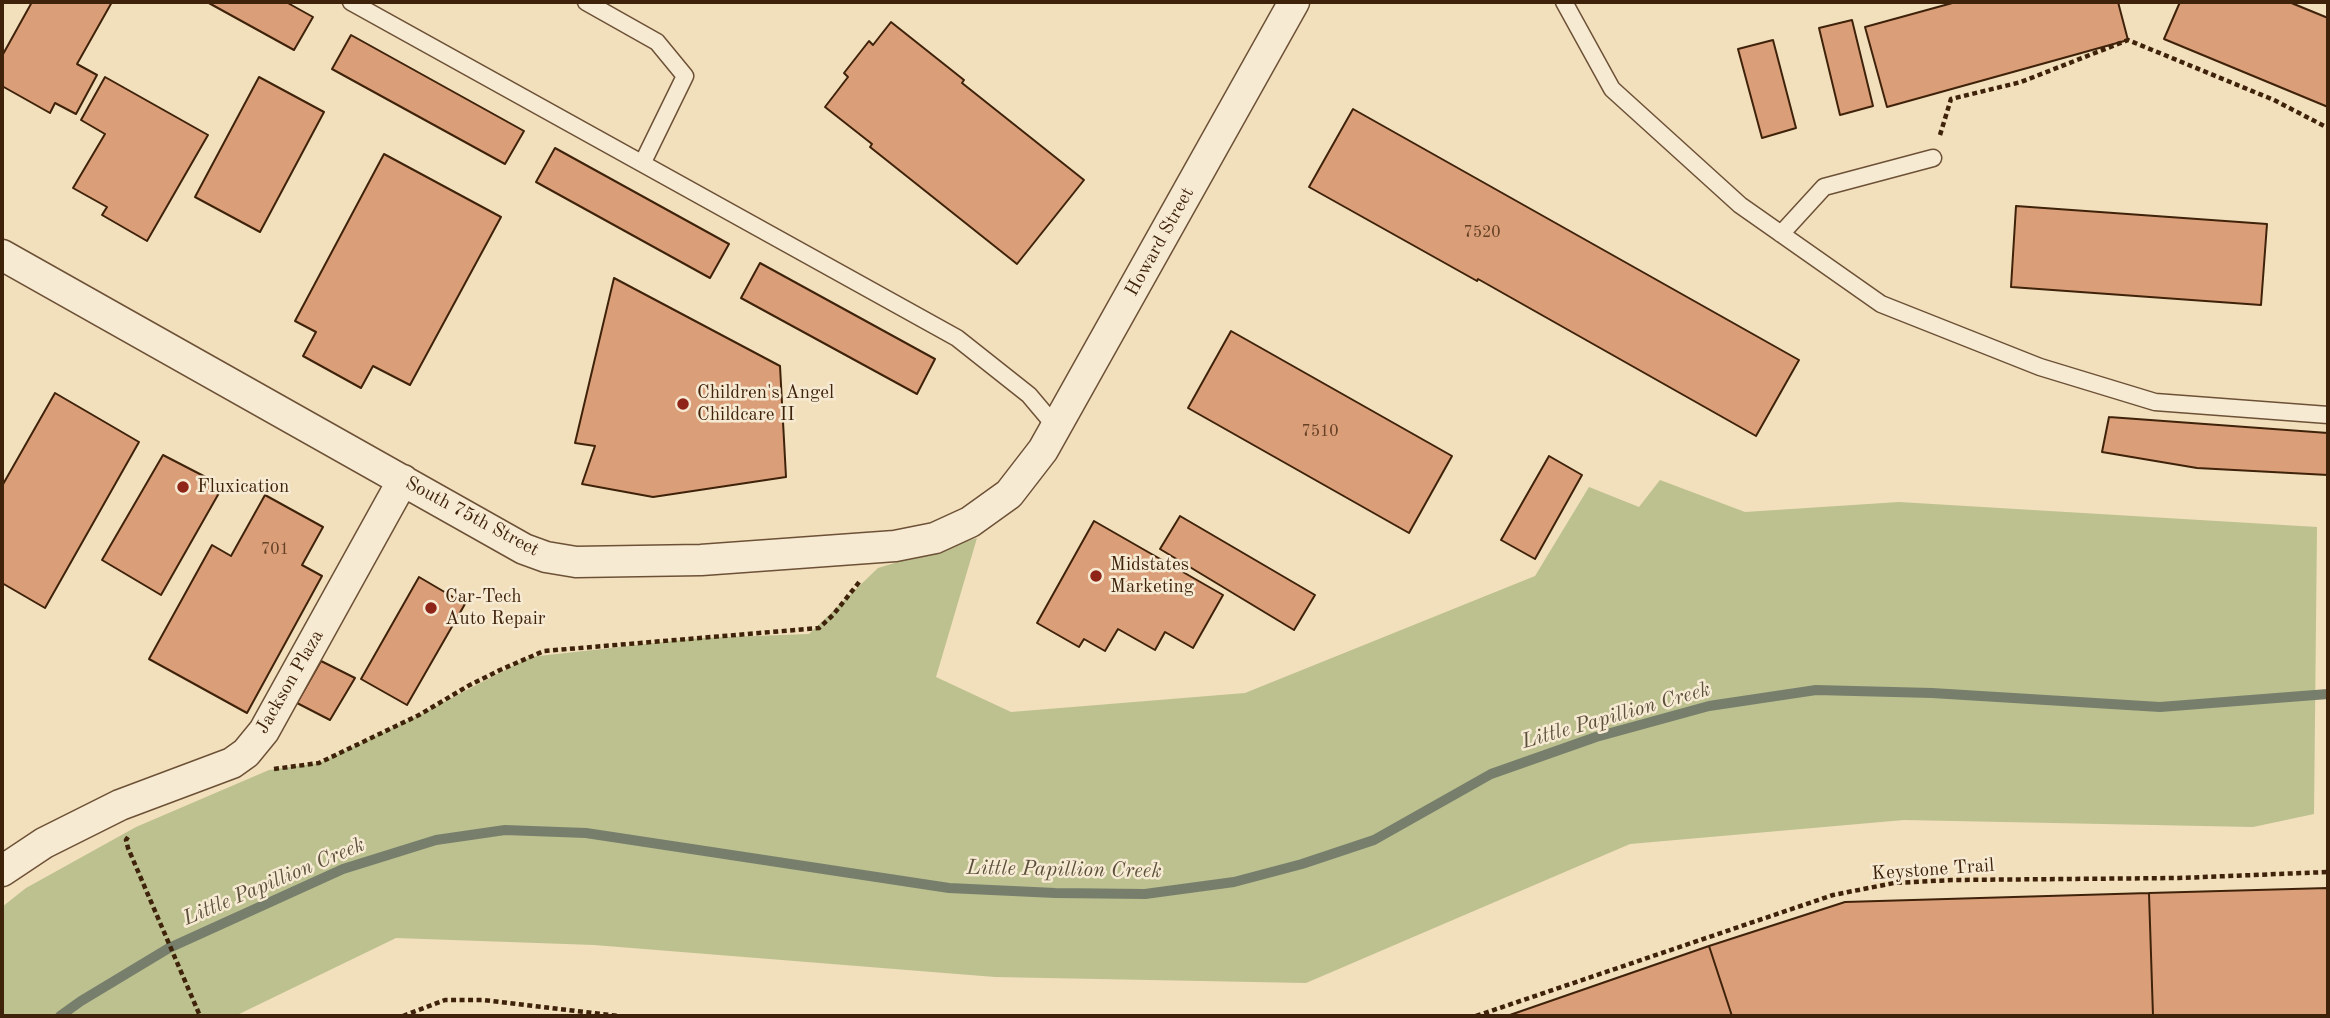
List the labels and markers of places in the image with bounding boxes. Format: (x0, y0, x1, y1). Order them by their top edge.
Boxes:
place label: Children's Angel Childcare II (697, 382, 834, 426)
marker: Children's Angel Childcare II (675, 396, 691, 412)
place label: Fluxication (197, 476, 289, 498)
marker: Fluxication (175, 479, 191, 495)
place label: Midstates Marketing (1110, 554, 1194, 598)
marker: Midstates Marketing (1088, 568, 1104, 584)
place label: Car-Tech Auto Repair (445, 586, 546, 630)
marker: Car-Tech Auto Repair (423, 600, 439, 616)

